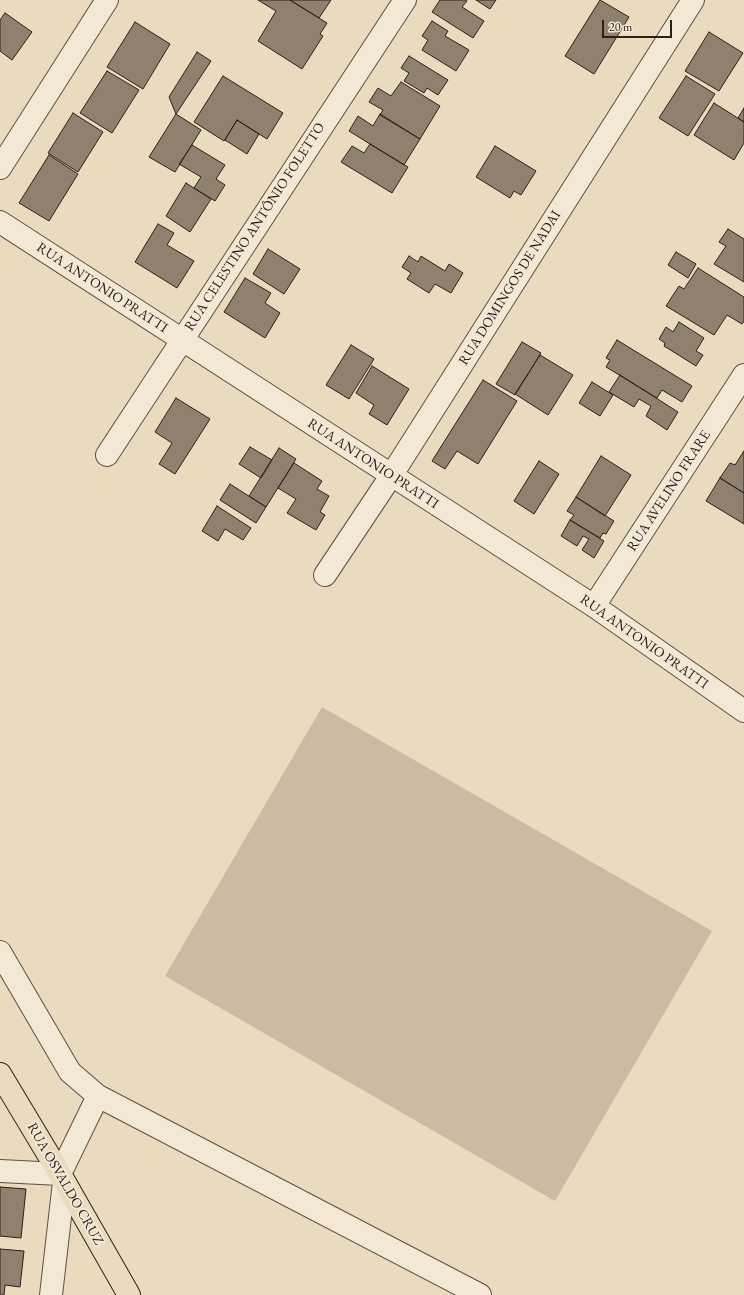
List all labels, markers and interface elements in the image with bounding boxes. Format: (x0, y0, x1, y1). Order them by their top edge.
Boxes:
scale bar (604, 12, 674, 38)
text: 20 m (609, 19, 632, 35)
street label: RUA CELESTINO ANTÔNIO FOLETTO (181, 120, 329, 334)
street label: RUA DOMINGOS DE NADAI (455, 208, 565, 368)
street label: RUA ANTONIO PRATTI (33, 239, 171, 337)
street label: RUA ANTONIO PRATTI (304, 415, 442, 513)
street label: RUA AVELINO FRARE (624, 427, 714, 555)
street label: RUA ANTONIO PRATTI (577, 591, 711, 693)
street label: RUA OSVALDO CRUZ (23, 1120, 107, 1248)

